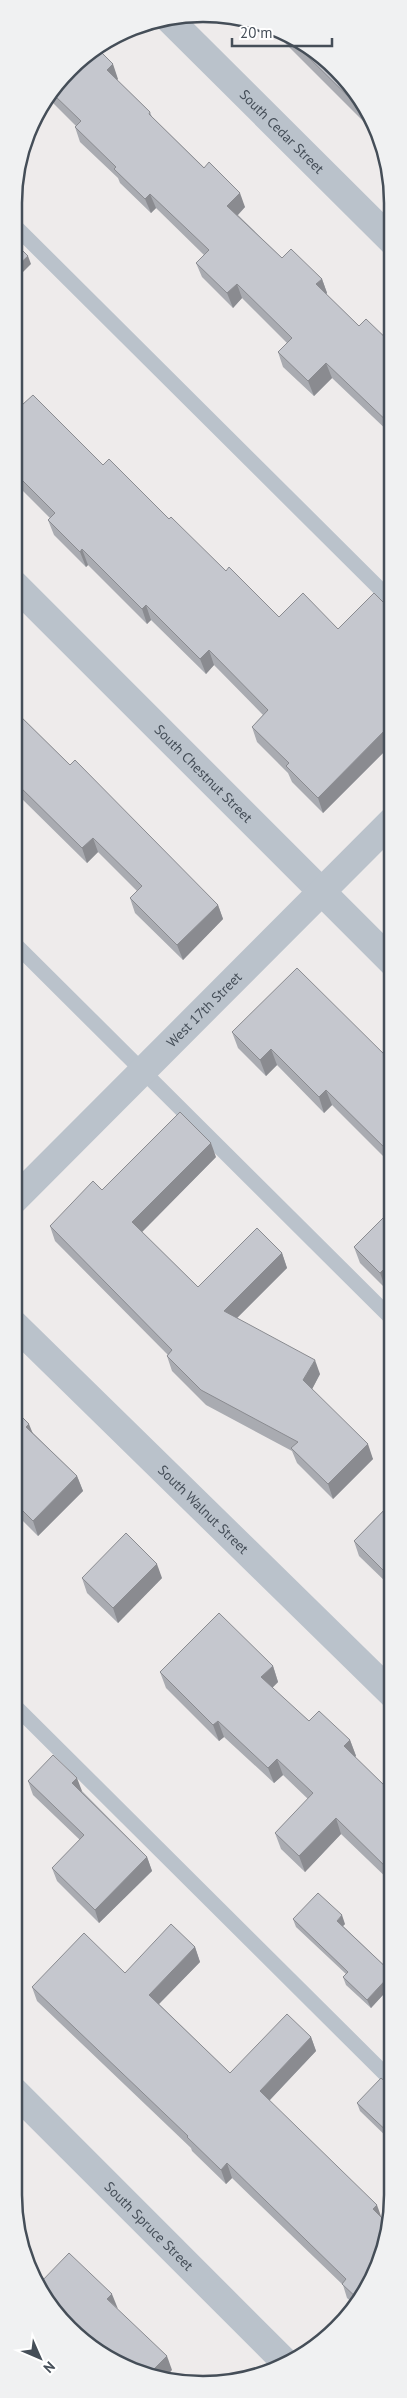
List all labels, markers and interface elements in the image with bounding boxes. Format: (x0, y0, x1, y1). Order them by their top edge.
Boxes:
scale bar (232, 15, 332, 47)
text: 20 m (240, 23, 273, 42)
street label: South Cedar Street (236, 86, 328, 178)
street label: South Chestnut Street (151, 721, 257, 827)
street label: West 17th Street (162, 968, 246, 1051)
street label: South Walnut Street (154, 1461, 253, 1558)
street label: South Spruce Street (101, 2178, 198, 2275)
north arrow (15, 2333, 65, 2383)
text: N (40, 2358, 59, 2377)

